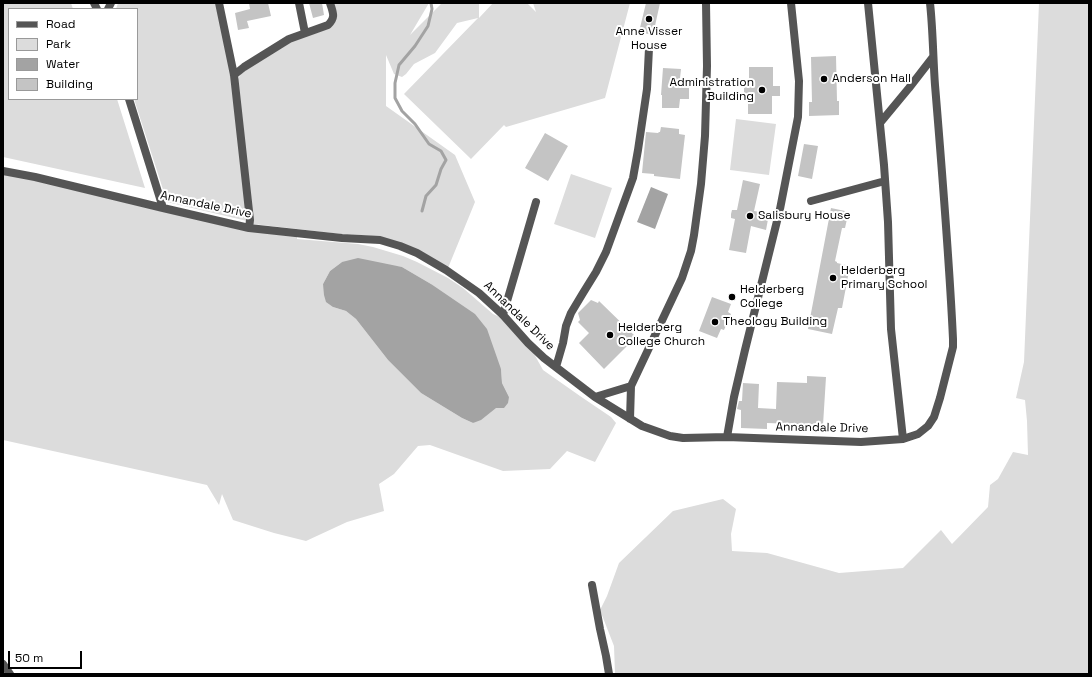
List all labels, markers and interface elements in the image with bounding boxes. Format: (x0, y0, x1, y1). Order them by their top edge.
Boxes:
legend (8, 8, 138, 100)
marker: Anne Visser House (644, 14, 654, 24)
text: Road (46, 16, 75, 32)
place label: Anne Visser House (615, 25, 683, 53)
text: Park (46, 36, 71, 52)
text: Water (46, 56, 80, 72)
place label: Anderson Hall (832, 72, 911, 86)
marker: Anderson Hall (819, 74, 829, 84)
text: Building (46, 76, 93, 92)
place label: Administration Building (669, 76, 754, 104)
marker: Administration Building (757, 85, 767, 95)
street label: Annandale Drive (159, 188, 253, 222)
place label: Salisbury House (758, 209, 851, 223)
marker: Salisbury House (745, 211, 755, 221)
place label: Helderberg Primary School (841, 264, 928, 292)
marker: Helderberg Primary School (828, 273, 838, 283)
street label: Annandale Drive (481, 279, 557, 353)
place label: Helderberg College (740, 283, 804, 311)
marker: Helderberg College (727, 292, 737, 302)
place label: Theology Building (723, 315, 827, 329)
marker: Theology Building (710, 317, 720, 327)
place label: Helderberg College Church (618, 321, 705, 349)
marker: Helderberg College Church (605, 330, 615, 340)
street label: Annandale Drive (775, 420, 869, 436)
scale bar (10, 643, 84, 669)
text: 50 m (15, 650, 43, 666)

